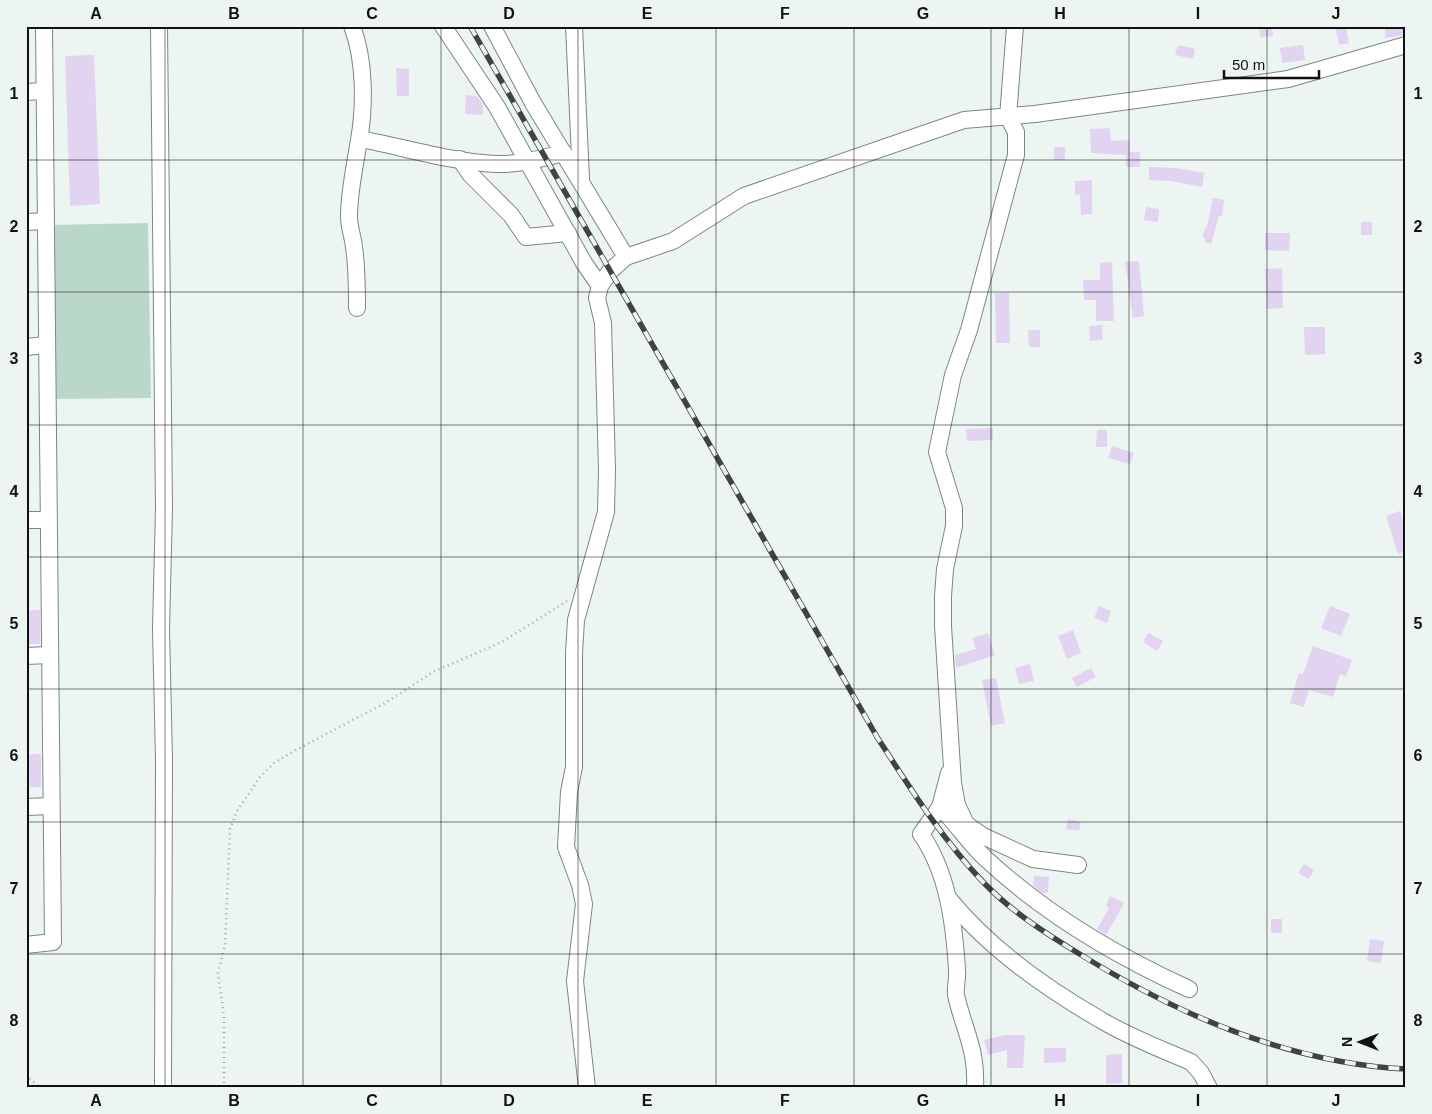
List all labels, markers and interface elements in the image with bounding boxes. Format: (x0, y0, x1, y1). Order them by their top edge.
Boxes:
text: A (90, 5, 102, 22)
text: B (228, 5, 240, 22)
text: C (366, 5, 378, 22)
text: D (503, 5, 515, 22)
text: E (642, 5, 653, 22)
text: F (780, 5, 790, 22)
text: G (917, 5, 929, 22)
text: H (1054, 5, 1066, 22)
text: I (1196, 5, 1200, 22)
text: J (1332, 5, 1340, 22)
scale bar (1224, 48, 1320, 80)
text: 50 m (1232, 56, 1265, 73)
text: 1 (10, 85, 19, 102)
text: 1 (1414, 85, 1423, 102)
text: 2 (10, 218, 19, 235)
text: 2 (1414, 218, 1423, 235)
text: 3 (10, 350, 19, 367)
text: 3 (1414, 350, 1423, 367)
text: 4 (10, 483, 19, 500)
text: 4 (1414, 483, 1423, 500)
text: 5 (10, 615, 19, 632)
text: 5 (1414, 615, 1423, 632)
text: 6 (10, 747, 19, 764)
text: 6 (1414, 747, 1423, 764)
text: 7 (10, 880, 19, 897)
text: 7 (1414, 880, 1423, 897)
text: 8 (10, 1012, 19, 1029)
text: 8 (1414, 1012, 1423, 1029)
north arrow (1334, 1016, 1384, 1066)
text: N (1339, 1037, 1355, 1047)
text: A (90, 1092, 102, 1109)
text: B (228, 1092, 240, 1109)
text: C (366, 1092, 378, 1109)
text: D (503, 1092, 515, 1109)
text: E (642, 1092, 653, 1109)
text: F (780, 1092, 790, 1109)
text: G (917, 1092, 929, 1109)
text: H (1054, 1092, 1066, 1109)
text: I (1196, 1092, 1200, 1109)
text: J (1332, 1092, 1340, 1109)

